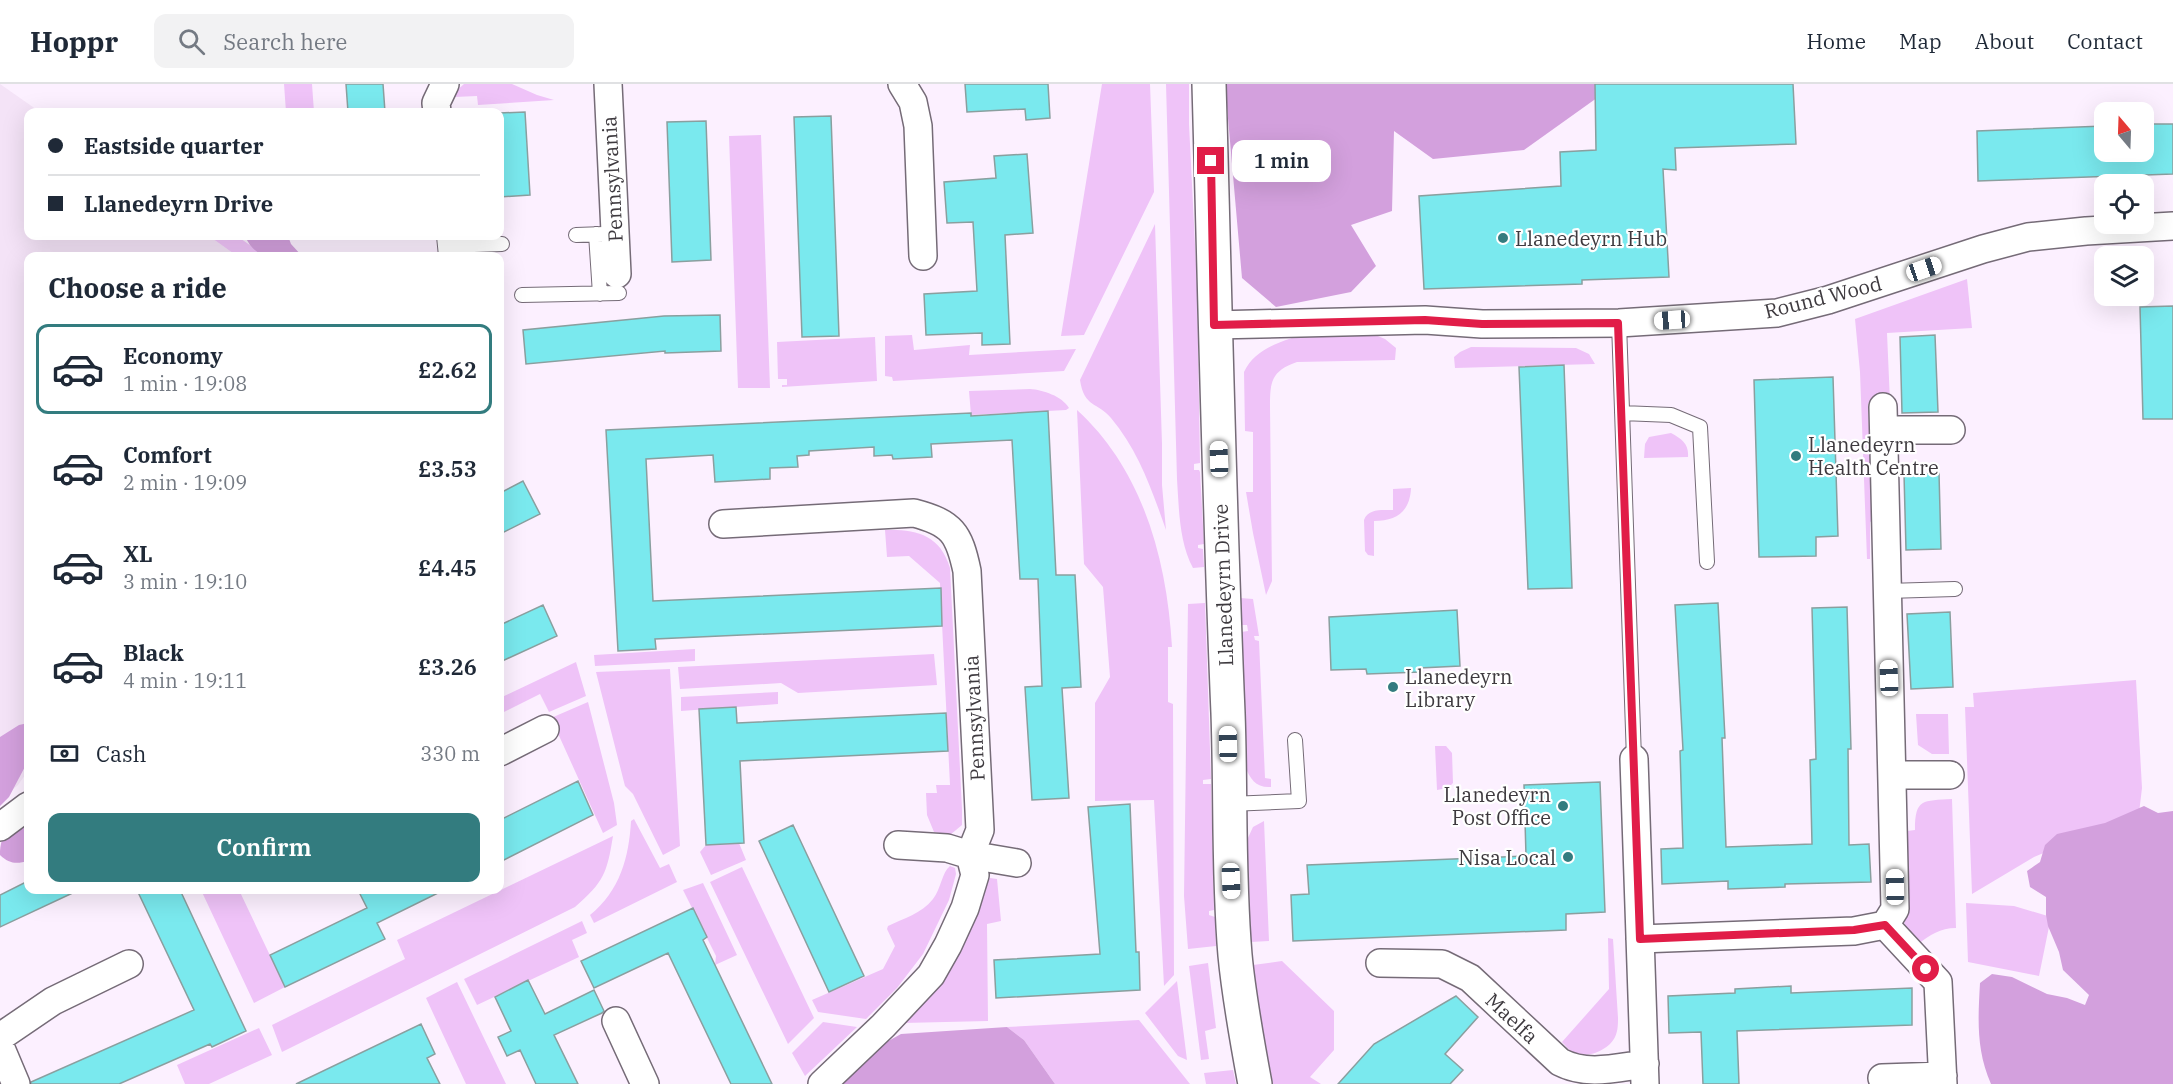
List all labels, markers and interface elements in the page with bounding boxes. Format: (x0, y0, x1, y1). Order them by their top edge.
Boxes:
search box (154, 14, 574, 68)
text: Hoppr (30, 23, 118, 60)
icon: search (175, 25, 208, 58)
text: Search here (223, 27, 347, 56)
text: Home (1806, 27, 1866, 55)
text: Map (1899, 27, 1942, 55)
text: About (1975, 27, 2034, 55)
text: Contact (2067, 27, 2143, 55)
north arrow (2094, 102, 2154, 162)
map controls (2094, 102, 2154, 306)
street label: Pennsylvania (595, 115, 629, 243)
text: Eastside quarter (84, 131, 264, 160)
callout: 1 min (1232, 140, 1331, 182)
route end (1197, 147, 1224, 174)
text: 1 min (1254, 147, 1309, 174)
button: locate (2094, 174, 2154, 234)
text: Llanedeyrn Drive (84, 189, 273, 218)
place label: Llanedeyrn Hub (1515, 225, 1667, 252)
marker: Llanedeyrn Hub (1496, 231, 1510, 245)
button: layers (2094, 246, 2154, 306)
car (1904, 255, 1944, 283)
street label: Round Wood (1762, 269, 1884, 325)
text: Choose a ride (48, 270, 227, 305)
car (1653, 310, 1691, 330)
text: Economy (123, 341, 223, 370)
icon: car (51, 342, 105, 396)
text: £2.62 (418, 355, 477, 384)
text: 1 min · 19:08 (123, 370, 247, 397)
place label: Llanedeyrn Health Centre (1808, 431, 1939, 481)
text: Comfort (123, 440, 212, 469)
icon: car (51, 441, 105, 495)
car (1209, 441, 1229, 477)
marker: Llanedeyrn Health Centre (1789, 449, 1803, 463)
text: £3.53 (418, 454, 477, 483)
text: 2 min · 19:09 (123, 469, 247, 496)
street label: Llanedeyrn Drive (1207, 503, 1239, 667)
text: XL (123, 539, 153, 568)
icon: car (51, 540, 105, 594)
text: £4.45 (418, 553, 477, 582)
text: 3 min · 19:10 (123, 568, 247, 595)
text: Black (123, 638, 184, 667)
icon: car (51, 639, 105, 693)
text: £3.26 (418, 652, 477, 681)
street label: Pennsylvania (957, 654, 991, 782)
car (1879, 660, 1899, 696)
place label: Llanedeyrn Library (1405, 663, 1513, 713)
text: 4 min · 19:11 (123, 667, 247, 694)
marker: Llanedeyrn Library (1386, 680, 1400, 694)
car (1219, 726, 1237, 762)
icon: cash (48, 737, 81, 770)
text: Cash (96, 739, 147, 768)
text: 330 m (420, 740, 480, 767)
place label: Llanedeyrn Post Office (1443, 781, 1551, 831)
marker: Llanedeyrn Post Office (1556, 799, 1570, 813)
button: Confirm (48, 813, 480, 882)
place label: Nisa Local (1458, 844, 1556, 871)
marker: Nisa Local (1561, 850, 1575, 864)
car (1221, 863, 1241, 899)
car (1886, 869, 1904, 905)
route start (1912, 955, 1939, 982)
street label: Maelfa (1480, 987, 1544, 1049)

